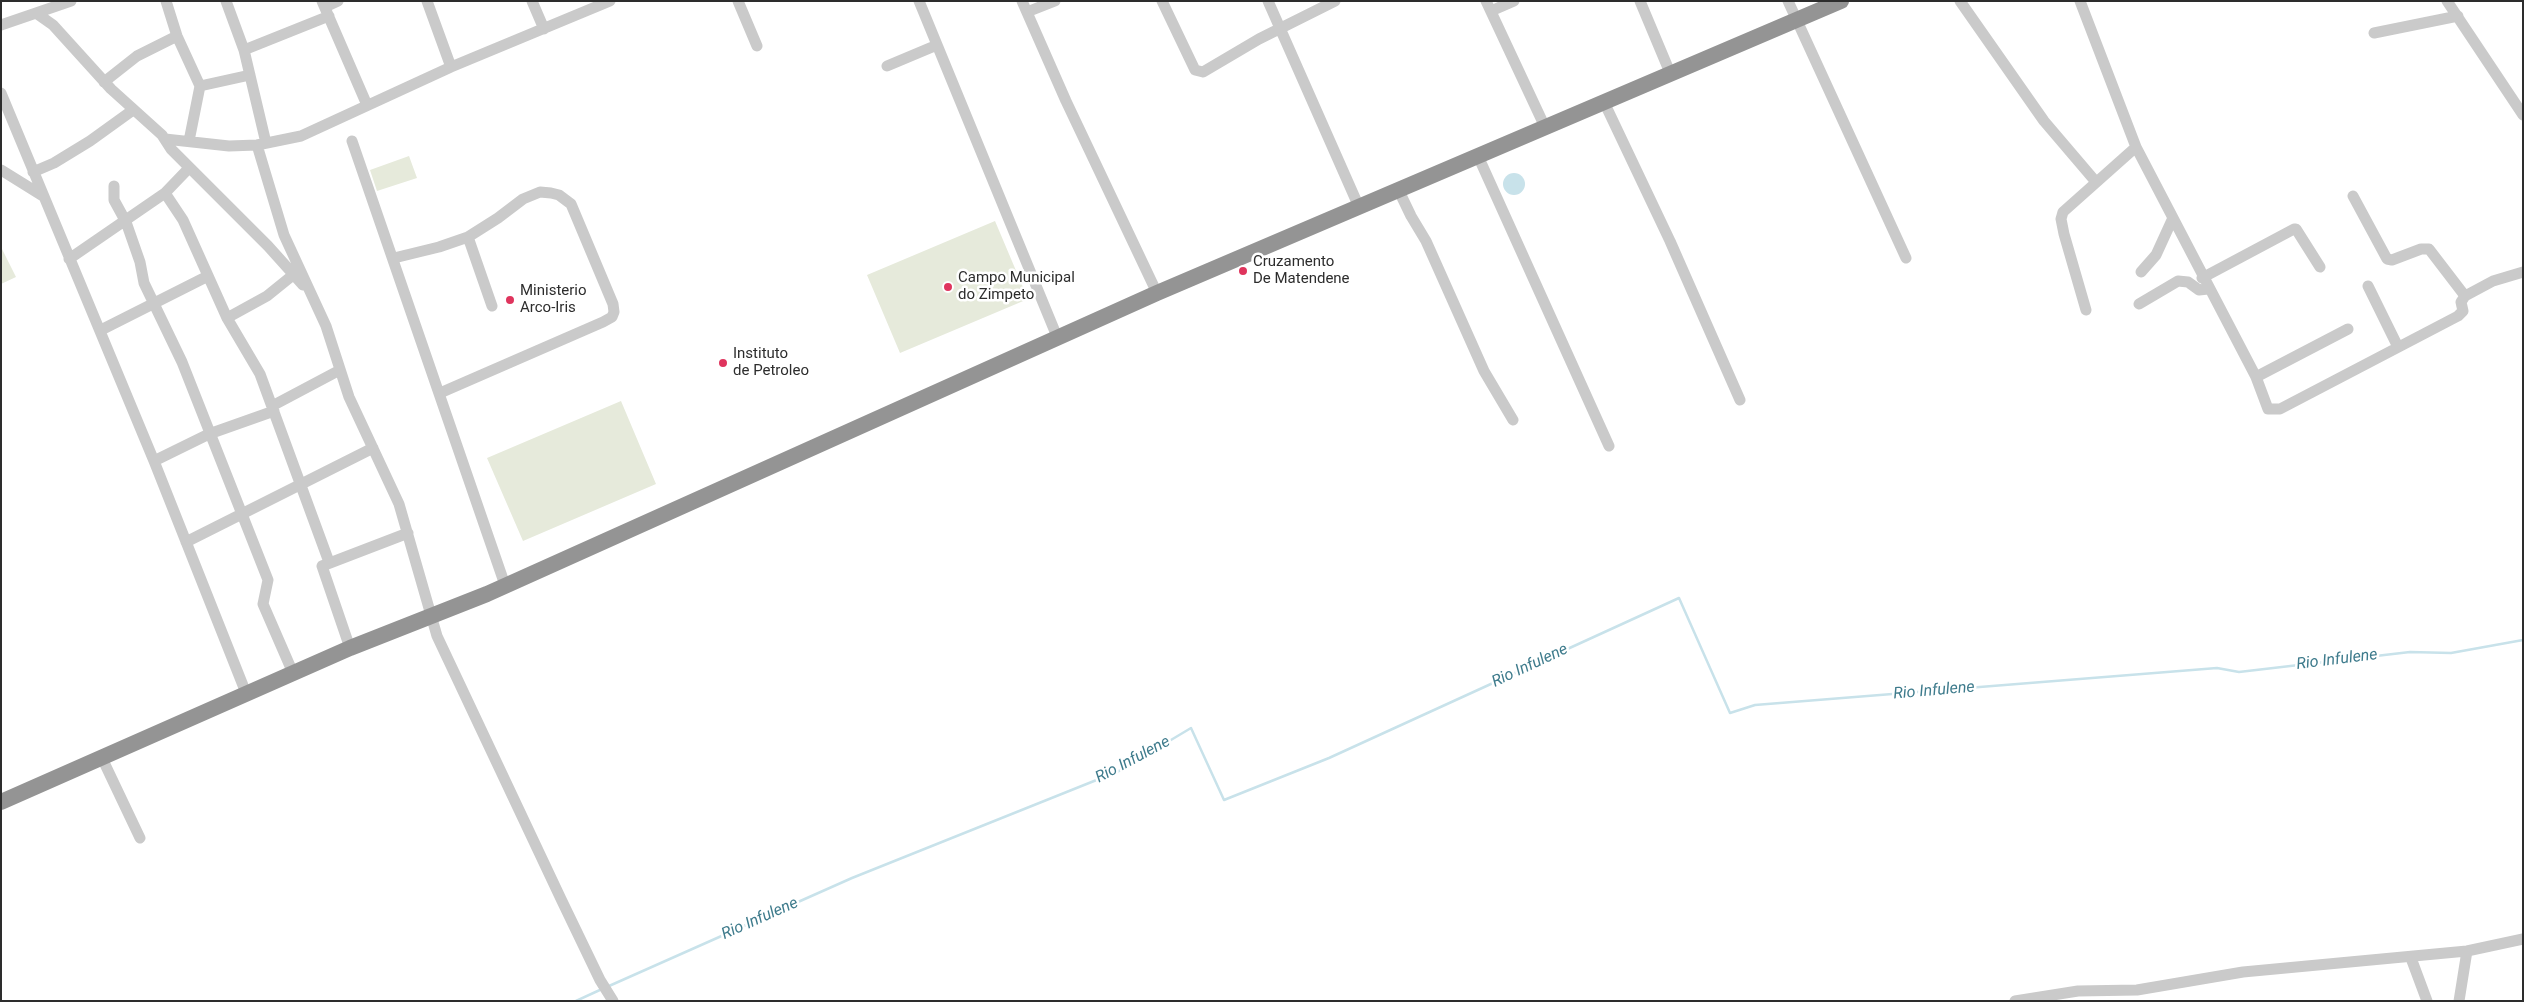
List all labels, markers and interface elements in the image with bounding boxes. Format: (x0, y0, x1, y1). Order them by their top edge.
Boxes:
place label: Cruzamento De Matendene (1253, 253, 1350, 288)
marker: Cruzamento De Matendene (1237, 265, 1249, 277)
place label: Campo Municipal do Zimpeto (958, 269, 1075, 304)
marker: Campo Municipal do Zimpeto (942, 281, 954, 293)
place label: Ministerio Arco-Iris (520, 282, 587, 317)
marker: Ministerio Arco-Iris (504, 294, 516, 306)
place label: Instituto de Petroleo (733, 345, 809, 380)
marker: Instituto de Petroleo (717, 357, 729, 369)
water label: Rio Infulene (1489, 640, 1571, 692)
water label: Rio Infulene (2295, 645, 2379, 675)
water label: Rio Infulene (1892, 678, 1976, 704)
water label: Rio Infulene (1092, 732, 1174, 788)
water label: Rio Infulene (719, 894, 801, 944)

